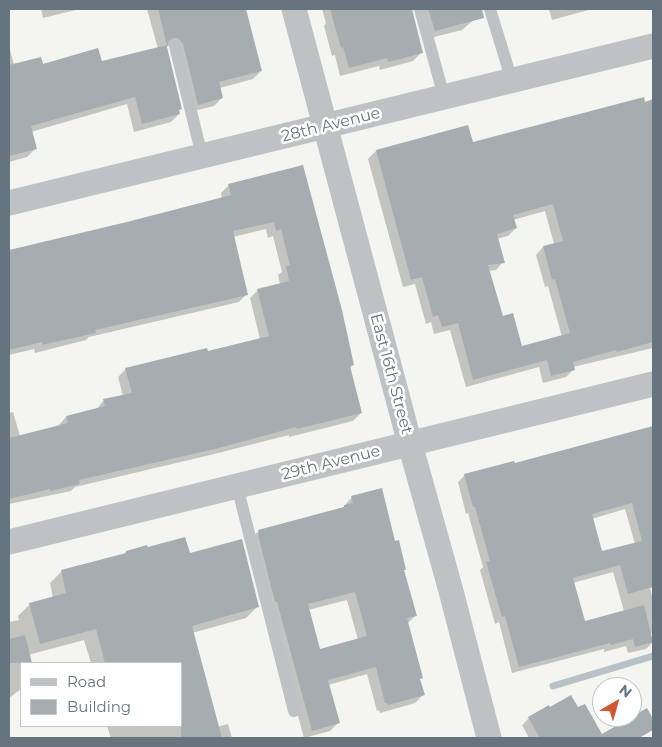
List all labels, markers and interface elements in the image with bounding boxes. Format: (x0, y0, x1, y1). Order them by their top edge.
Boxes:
street label: 28th Avenue (280, 103, 382, 147)
street label: East 16th Street (366, 312, 416, 436)
street label: 29th Avenue (280, 441, 382, 485)
legend (20, 662, 182, 727)
text: Road (67, 672, 106, 691)
north arrow (592, 677, 642, 727)
text: N (616, 680, 636, 702)
text: Building (67, 697, 131, 716)

